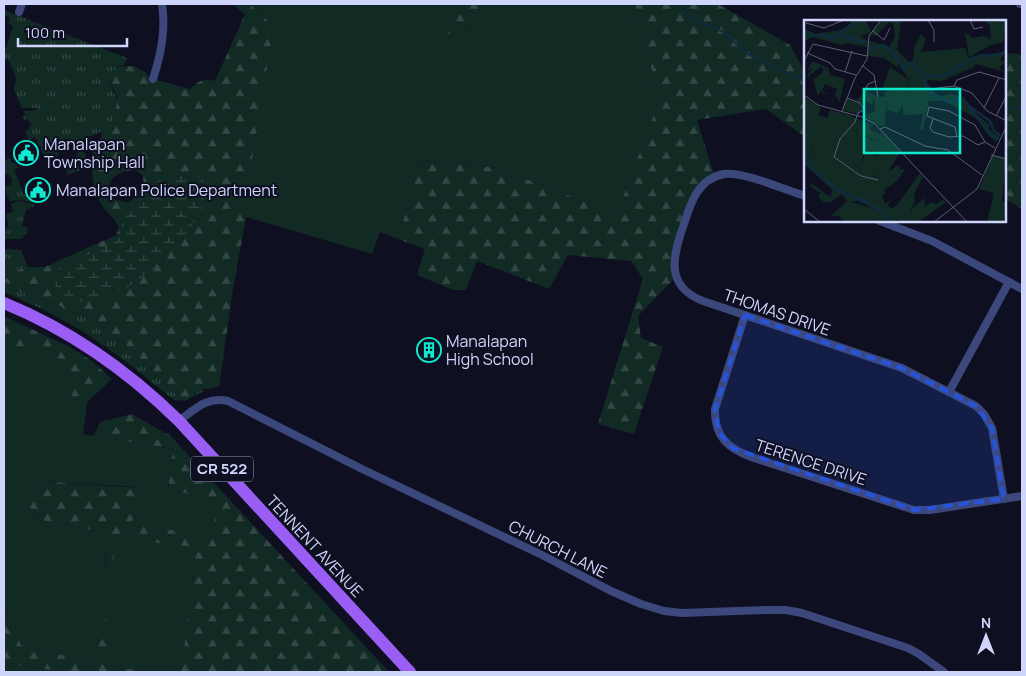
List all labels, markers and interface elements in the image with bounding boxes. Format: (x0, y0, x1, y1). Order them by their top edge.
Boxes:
scale bar (18, 15, 126, 47)
inset map (804, 20, 1006, 222)
text: 100 m (25, 22, 65, 43)
place label: Manalapan Township Hall (44, 133, 145, 173)
public building icon: Manalapan Township Hall (13, 140, 39, 166)
public building icon: Manalapan Police Department (25, 177, 51, 203)
place label: Manalapan Police Department (56, 179, 277, 201)
street label: THOMAS DRIVE (721, 283, 833, 341)
place label: Manalapan High School (446, 330, 534, 370)
building icon: Manalapan High School (416, 337, 442, 363)
street label: TERENCE DRIVE (752, 434, 870, 490)
road number: CR 522 (191, 456, 253, 482)
street label: TENNENT AVENUE (262, 490, 368, 602)
street label: CHURCH LANE (505, 515, 611, 583)
north arrow (961, 611, 1011, 661)
text: N (981, 613, 991, 632)

